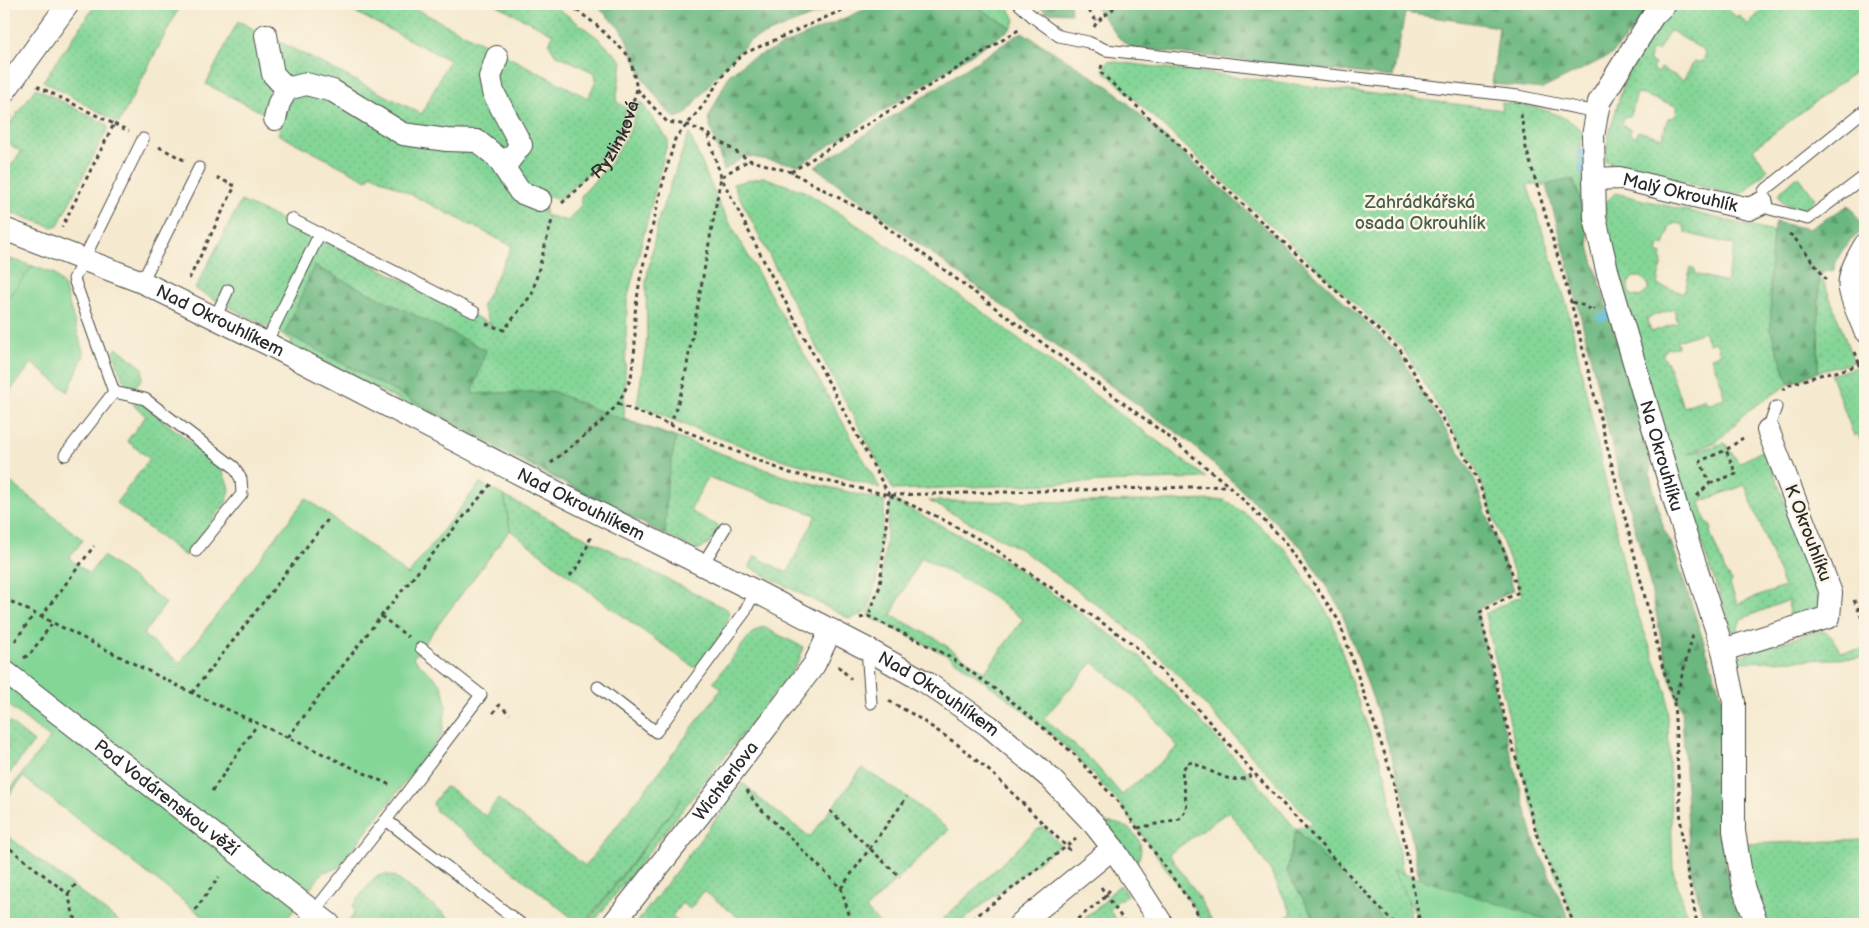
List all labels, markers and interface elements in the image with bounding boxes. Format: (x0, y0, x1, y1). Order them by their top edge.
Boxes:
street label: Ryzlinková (587, 98, 643, 183)
street label: Malý Okrouhlík (1621, 169, 1740, 216)
park label: Zahrádkářská osada Okrouhlík (1355, 192, 1485, 234)
street label: Nad Okrouhlíkem (153, 280, 288, 361)
street label: Na Okrouhlíku (1635, 398, 1688, 514)
street label: Nad Okrouhlíkem (514, 464, 648, 545)
street label: K Okrouhlíku (1780, 482, 1836, 584)
street label: Nad Okrouhlíkem (874, 647, 1004, 741)
street label: Pod Vodárenskou věží (90, 735, 243, 861)
street label: Wichterlova (689, 737, 762, 825)

